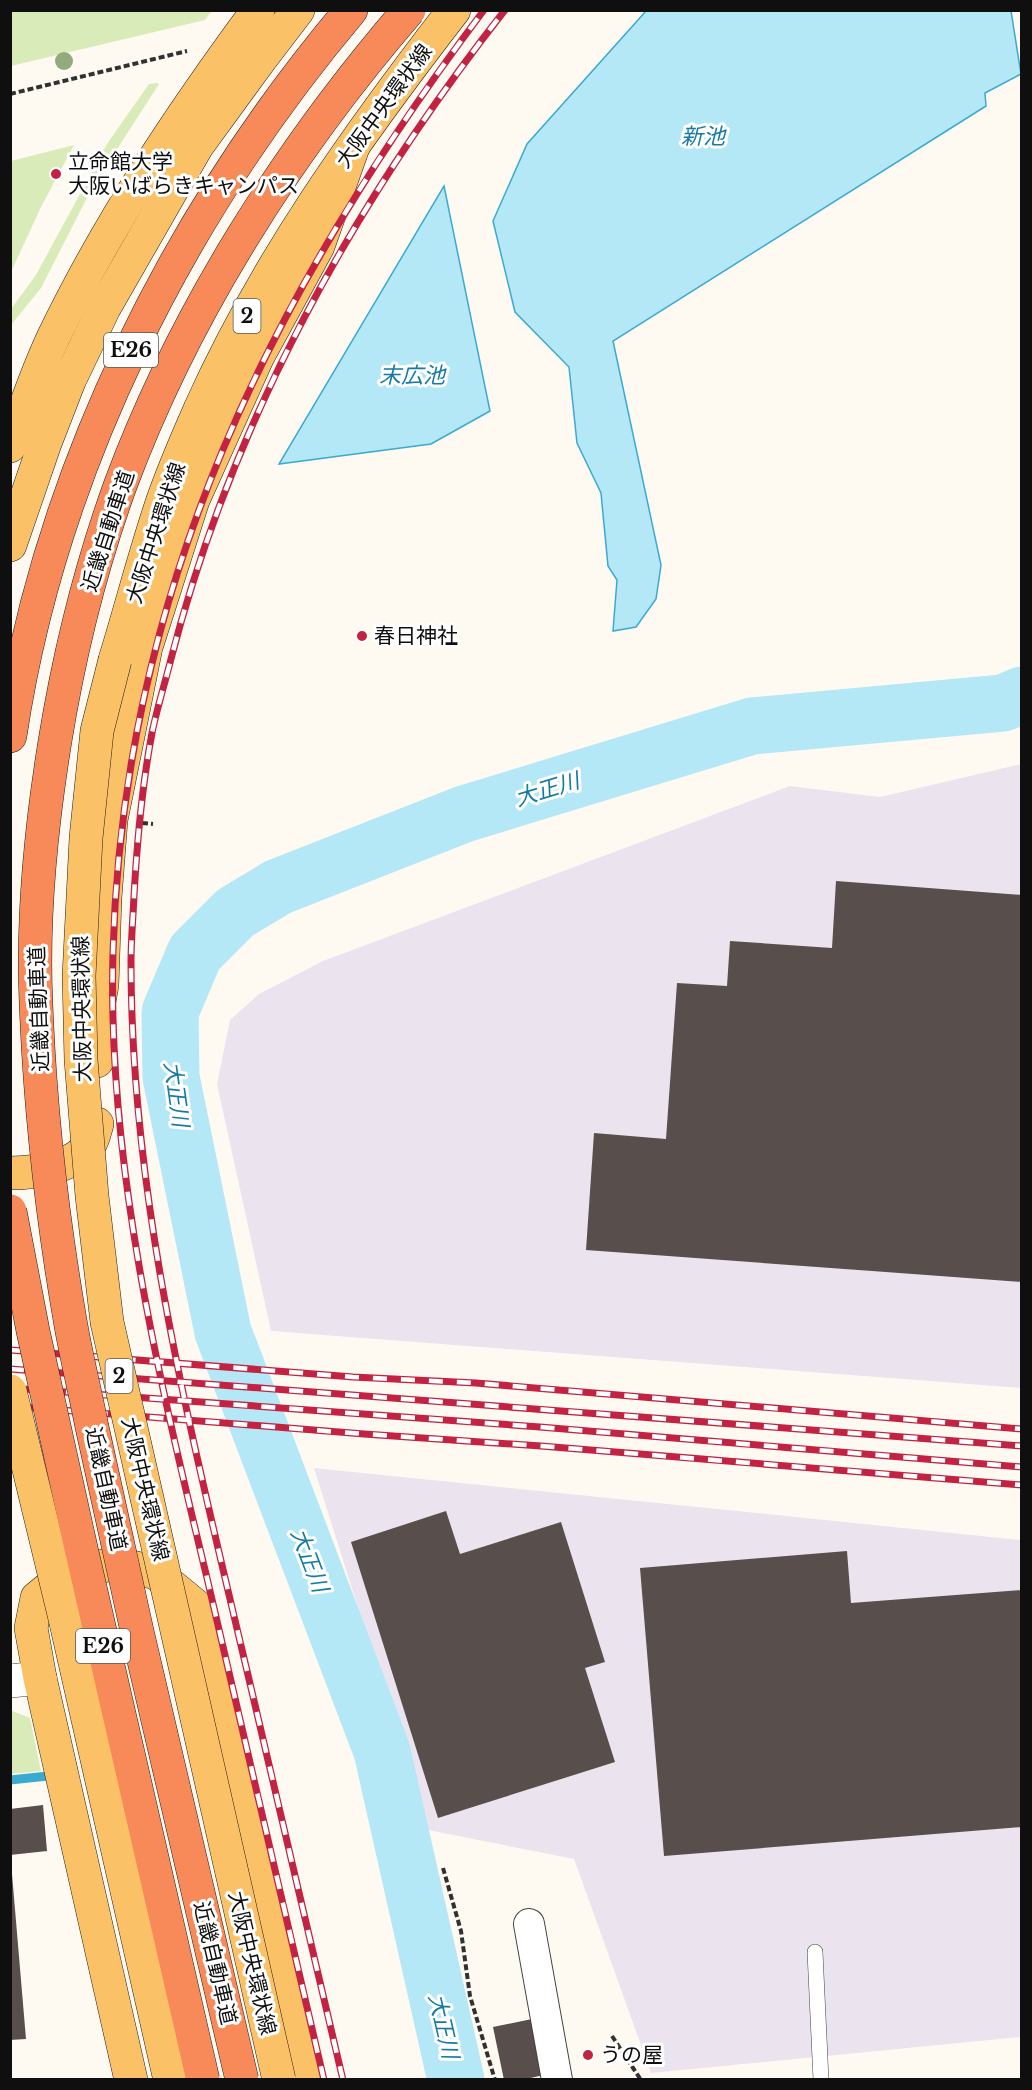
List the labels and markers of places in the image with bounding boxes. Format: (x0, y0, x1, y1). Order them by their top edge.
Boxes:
place label: 立命館大学 大阪いばらきキャンパス (68, 149, 299, 199)
marker: 立命館大学 大阪いばらきキャンパス (49, 167, 63, 181)
place label: 春日神社 (374, 623, 458, 649)
marker: 春日神社 (355, 629, 369, 643)
place label: うの屋 (600, 2042, 663, 2068)
marker: うの屋 (581, 2048, 595, 2062)

